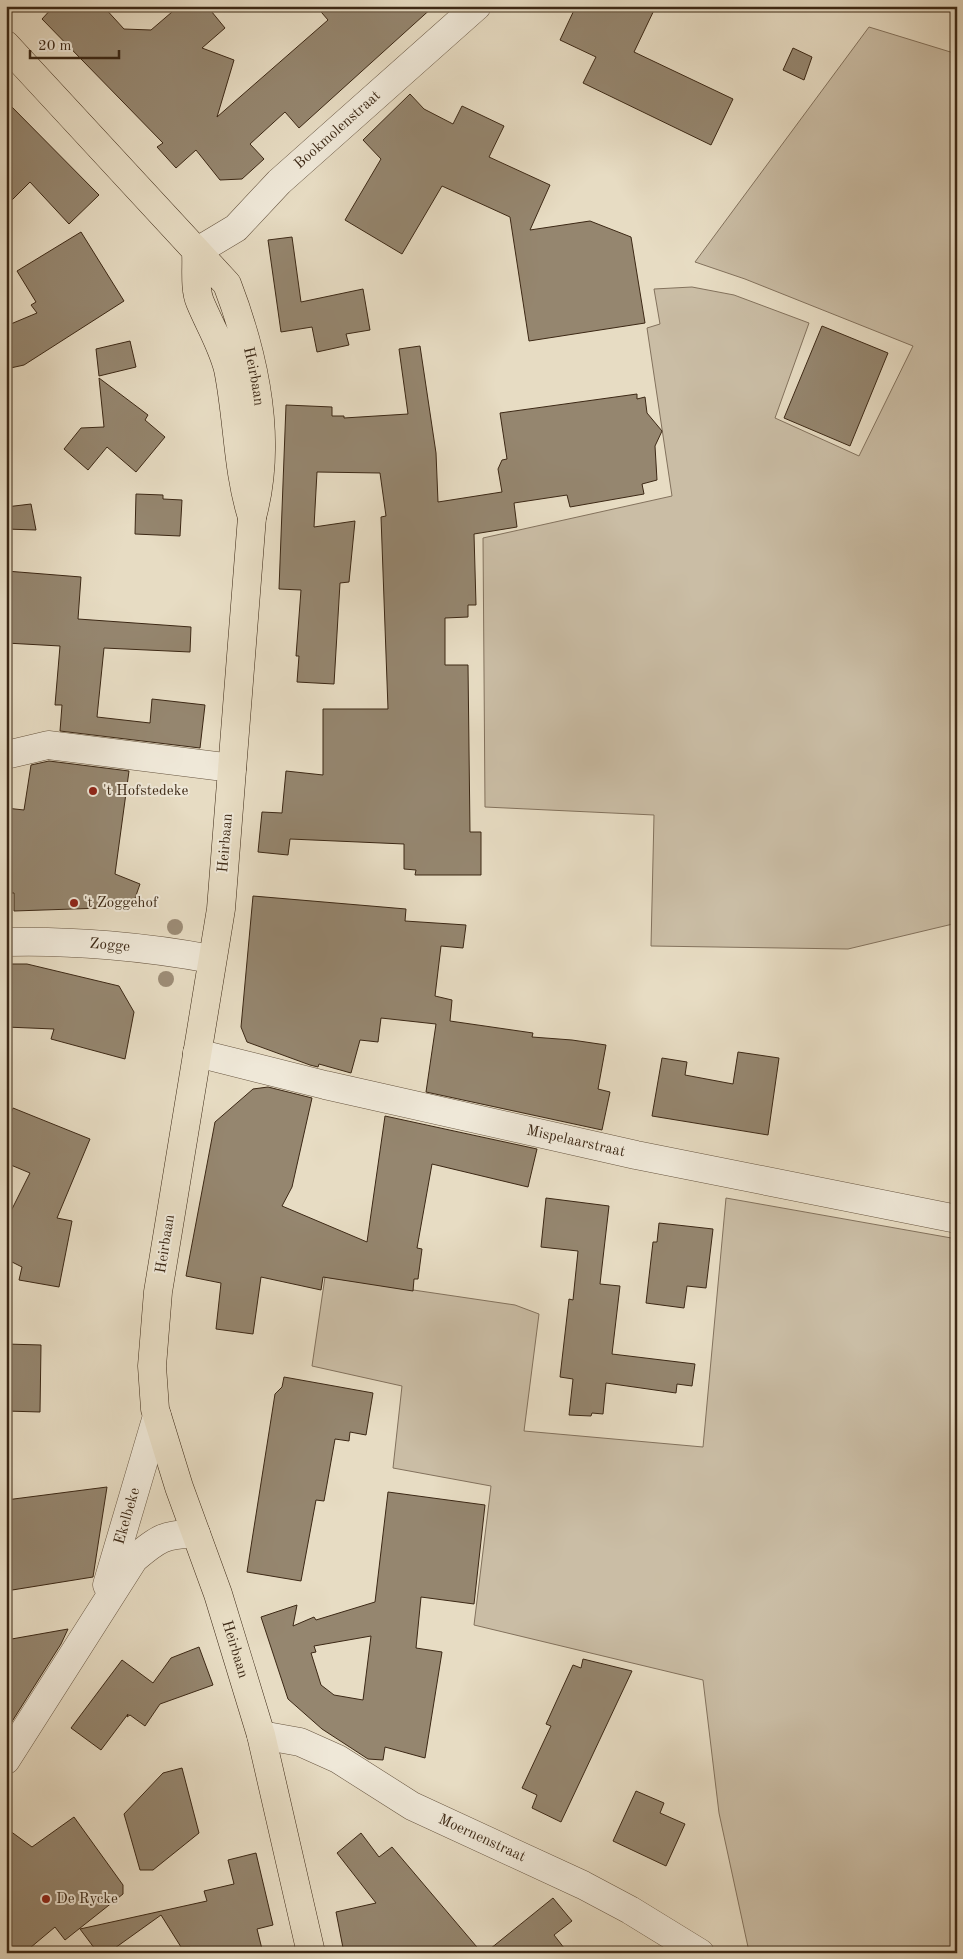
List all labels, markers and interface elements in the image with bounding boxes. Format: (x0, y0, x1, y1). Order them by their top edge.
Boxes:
scale bar (30, 28, 119, 60)
text: 20 m (38, 39, 72, 54)
street label: Bookmolenstraat (292, 88, 384, 172)
street label: Heirbaan (240, 346, 266, 407)
place label: 't Hofstedeke (103, 784, 188, 799)
marker: 't Hofstedeke (87, 785, 99, 797)
street label: Heirbaan (216, 813, 236, 873)
place label: 't Zoggehof (84, 896, 159, 911)
marker: 't Zoggehof (68, 897, 80, 909)
street label: Zogge (89, 936, 131, 955)
street label: Mispelaarstraat (525, 1123, 627, 1160)
street label: Heirbaan (154, 1213, 178, 1275)
street label: Ekelbeke (112, 1486, 143, 1546)
street label: Heirbaan (219, 1619, 251, 1680)
street label: Moernenstraat (436, 1812, 528, 1865)
place label: De Rycke (56, 1892, 118, 1907)
marker: De Rycke (40, 1893, 52, 1905)

